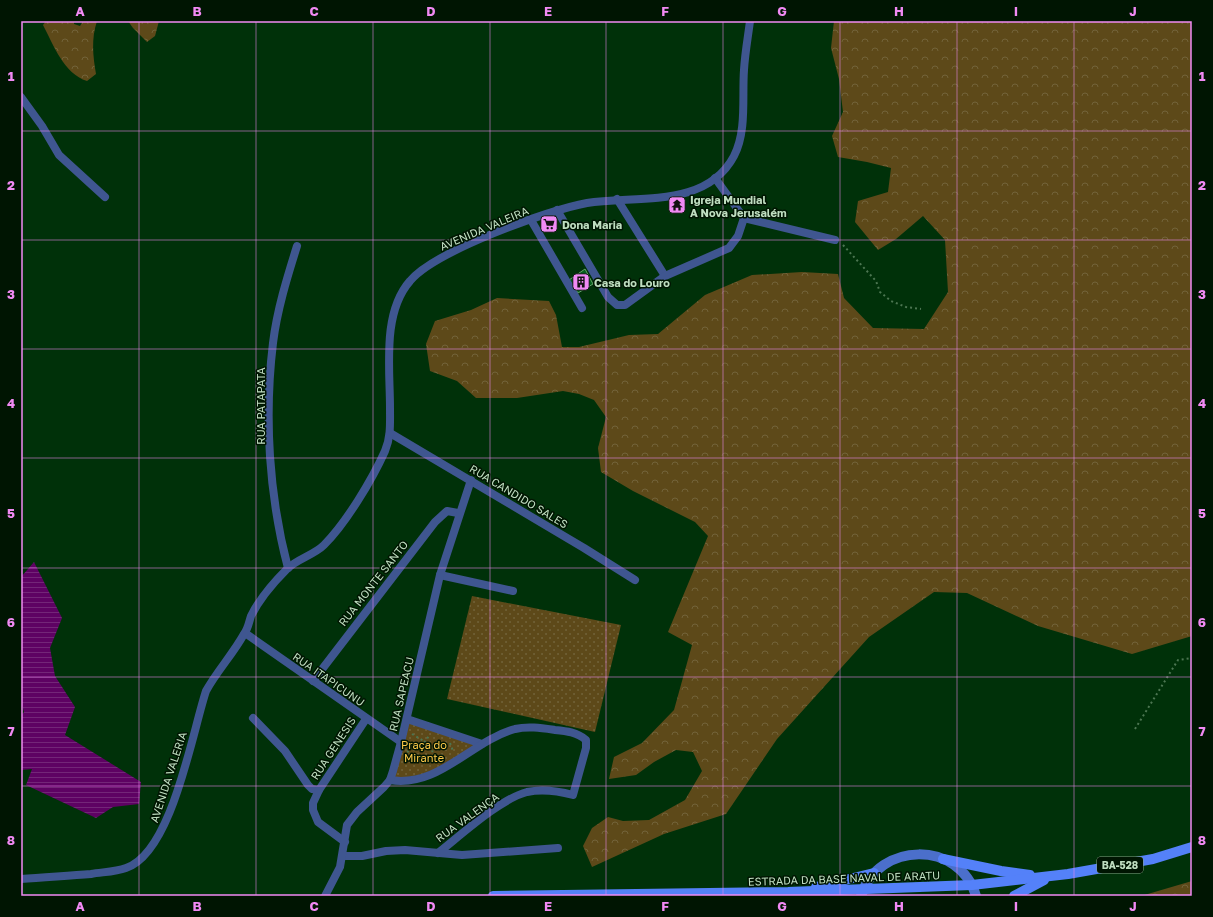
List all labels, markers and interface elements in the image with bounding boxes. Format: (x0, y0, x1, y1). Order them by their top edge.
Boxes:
text: A (75, 3, 85, 19)
text: B (192, 3, 202, 19)
text: C (309, 3, 319, 19)
text: D (426, 3, 436, 19)
text: E (544, 3, 552, 19)
text: F (661, 3, 669, 19)
text: G (777, 3, 787, 19)
text: H (894, 3, 904, 19)
text: I (1014, 3, 1018, 19)
text: J (1129, 3, 1137, 19)
text: 1 (8, 68, 15, 84)
text: 1 (1199, 68, 1206, 84)
text: 2 (7, 177, 15, 193)
text: 2 (1198, 177, 1206, 193)
place label: Igreja Mundial A Nova Jerusalém (690, 193, 787, 219)
temple icon: Igreja Mundial A Nova Jerusalém (667, 195, 687, 215)
street label: AVENIDA VALEIRA (438, 203, 531, 253)
supermarket icon: Dona Maria (539, 214, 559, 234)
place label: Dona Maria (562, 218, 622, 231)
building icon: Casa do Louro (571, 272, 591, 292)
place label: Casa do Louro (594, 276, 670, 289)
text: 3 (7, 286, 15, 302)
text: 3 (1198, 286, 1206, 302)
street label: RUA PATAPATA (254, 367, 267, 445)
text: 4 (7, 395, 15, 411)
text: 4 (1198, 395, 1206, 411)
street label: RUA CANDIDO SALES (468, 462, 570, 530)
text: 5 (7, 505, 15, 521)
text: 5 (1198, 505, 1206, 521)
street label: RUA MONTE SANTO (336, 538, 410, 628)
text: 6 (7, 614, 15, 630)
text: 6 (1198, 614, 1206, 630)
street label: RUA ITAPICUNU (291, 649, 367, 709)
street label: RUA SAPEACU (386, 655, 416, 733)
street label: RUA GENESIS (308, 714, 358, 782)
text: 7 (7, 723, 15, 739)
text: 7 (1198, 723, 1206, 739)
street label: AVENIDA VALERIA (147, 729, 189, 824)
park label: Praça do Mirante (401, 738, 447, 764)
street label: RUA VALENÇA (433, 789, 502, 844)
text: 8 (7, 832, 15, 848)
text: 8 (1198, 832, 1206, 848)
road number: BA-528 (1097, 857, 1143, 873)
street label: ESTRADA DA BASE NAVAL DE ARATU (748, 868, 940, 888)
text: A (75, 898, 85, 914)
text: B (192, 898, 202, 914)
text: C (309, 898, 319, 914)
text: D (426, 898, 436, 914)
text: E (544, 898, 552, 914)
text: F (661, 898, 669, 914)
text: G (777, 898, 787, 914)
text: H (894, 898, 904, 914)
text: I (1014, 898, 1018, 914)
text: J (1129, 898, 1137, 914)

